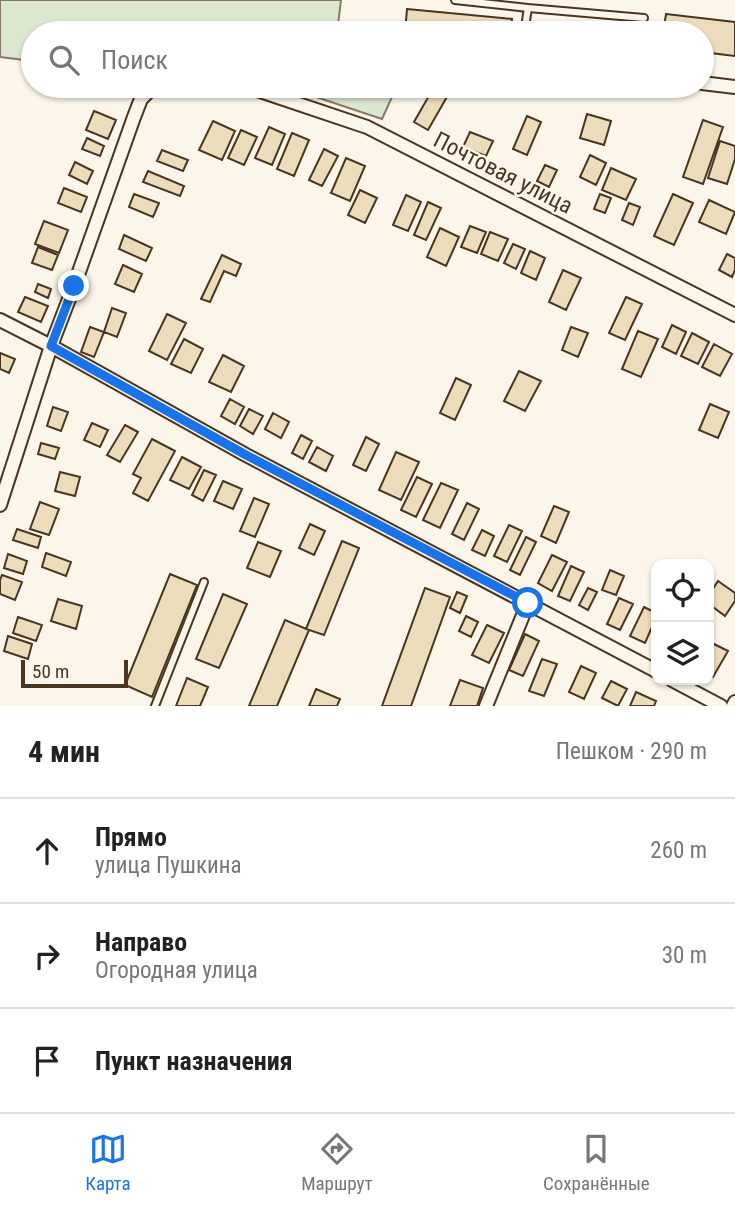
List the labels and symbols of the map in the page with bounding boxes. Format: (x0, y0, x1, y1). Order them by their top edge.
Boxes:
street label: Почтовая улица (429, 126, 577, 220)
route end (58, 270, 89, 301)
route start (512, 587, 543, 618)
scale bar (21, 657, 128, 689)

